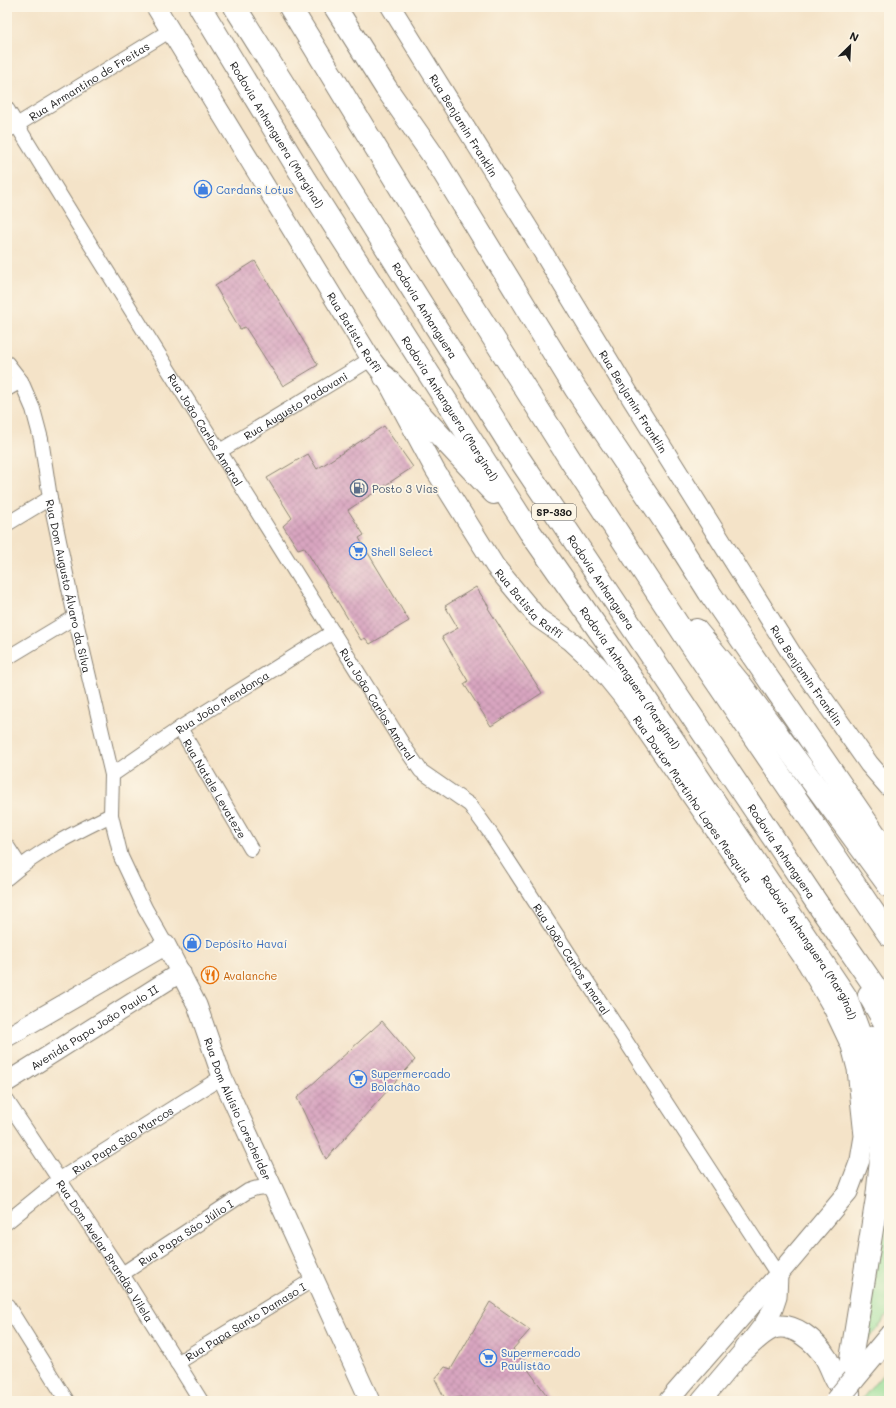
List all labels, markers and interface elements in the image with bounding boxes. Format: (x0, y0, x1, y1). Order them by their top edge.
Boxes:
north arrow (830, 26, 870, 66)
text: N (847, 28, 861, 45)
street label: Rua Armantino de Freitas (26, 38, 152, 124)
street label: Rodovia Anhanguera (Marginal) (227, 58, 328, 210)
street label: Rua Benjamin Franklin (427, 71, 502, 179)
shop icon: Cardans Lotus (193, 179, 213, 199)
place label: Cardans Lotus (216, 182, 294, 197)
street label: Rodovia Anhanguera (389, 259, 461, 361)
street label: Rua Batista Raffi (324, 289, 386, 375)
street label: Rodovia Anhanguera (Marginal) (399, 333, 503, 483)
street label: Rua Benjamin Franklin (596, 347, 671, 456)
street label: Rua Augusto Padovani (240, 368, 350, 443)
street label: Rua João Carlos Amaral (165, 370, 247, 488)
fuel station icon: Posto 3 Vias (349, 478, 369, 498)
place label: Posto 3 Vias (372, 481, 438, 496)
street label: Rua Dom Augusto Álvaro da Silva (43, 498, 95, 674)
road number: SP-330 (532, 504, 576, 520)
street label: Rodovia Anhanguera (565, 532, 639, 632)
supermarket icon: Shell Select (348, 541, 368, 561)
place label: Shell Select (371, 544, 433, 559)
street label: Rua Batista Raffi (492, 565, 566, 641)
street label: Rodovia Anhanguera (Marginal) (577, 603, 684, 752)
street label: Rua Benjamin Franklin (768, 622, 847, 728)
street label: Rua João Carlos Amaral (337, 645, 419, 763)
street label: Rua João Mendonça (172, 667, 271, 737)
street label: Rua Doutor Martinho Lopes Mesquita (630, 712, 756, 885)
street label: Rua Natale Levateze (180, 736, 251, 841)
street label: Rodovia Anhanguera (745, 801, 819, 902)
street label: Rodovia Anhanguera (Marginal) (758, 872, 861, 1022)
street label: Rua João Carlos Amaral (530, 900, 614, 1017)
shop icon: Depósito Havaí (182, 933, 202, 953)
place label: Depósito Havaí (205, 936, 287, 951)
restaurant icon: Avalanche (200, 965, 220, 985)
place label: Avalanche (223, 968, 278, 983)
street label: Avenida Papa João Paulo II (27, 981, 161, 1073)
street label: Rua Dom Aluísio Lorscheider (201, 1035, 276, 1182)
place label: Supermercado Bolachão (371, 1066, 451, 1094)
supermarket icon: Supermercado Bolachão (348, 1069, 368, 1089)
street label: Rua Papa São Marcos (69, 1102, 176, 1177)
street label: Rua Dom Avelar Brandão Vilela (54, 1177, 157, 1324)
street label: Rua Papa São Júlio I (135, 1195, 236, 1269)
street label: Rua Papa Santo Damaso I (182, 1278, 308, 1364)
place label: Supermercado Paulistão (501, 1345, 581, 1373)
supermarket icon: Supermercado Paulistão (478, 1348, 498, 1368)

